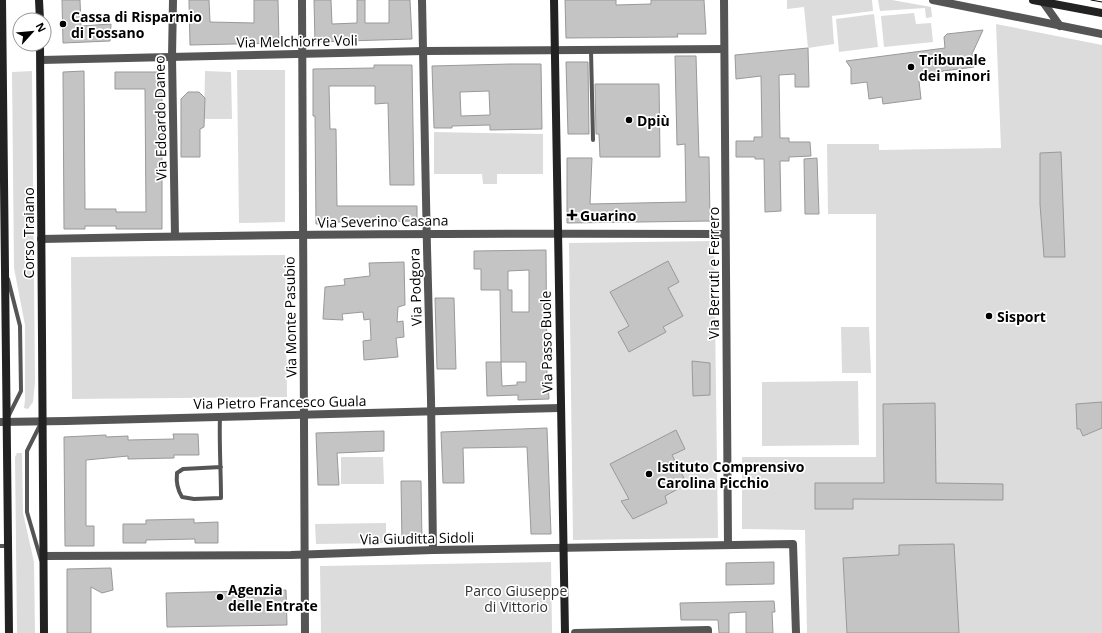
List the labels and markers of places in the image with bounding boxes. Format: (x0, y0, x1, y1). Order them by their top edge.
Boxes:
place label: Cassa di Risparmio di Fossano (71, 7, 202, 42)
marker: Cassa di Risparmio di Fossano (58, 19, 68, 29)
place label: Tribunale dei minori (919, 50, 991, 85)
marker: Tribunale dei minori (906, 62, 916, 72)
place label: Dpiù (637, 111, 670, 130)
marker: Dpiù (624, 115, 634, 125)
place label: Guarino (580, 206, 637, 225)
marker: Guarino (567, 210, 577, 220)
place label: Sisport (997, 307, 1046, 326)
marker: Sisport (984, 311, 994, 321)
place label: Istituto Comprensivo Carolina Picchio (657, 457, 805, 492)
marker: Istituto Comprensivo Carolina Picchio (644, 469, 654, 479)
place label: Agenzia delle Entrate (228, 580, 318, 615)
marker: Agenzia delle Entrate (215, 592, 225, 602)

